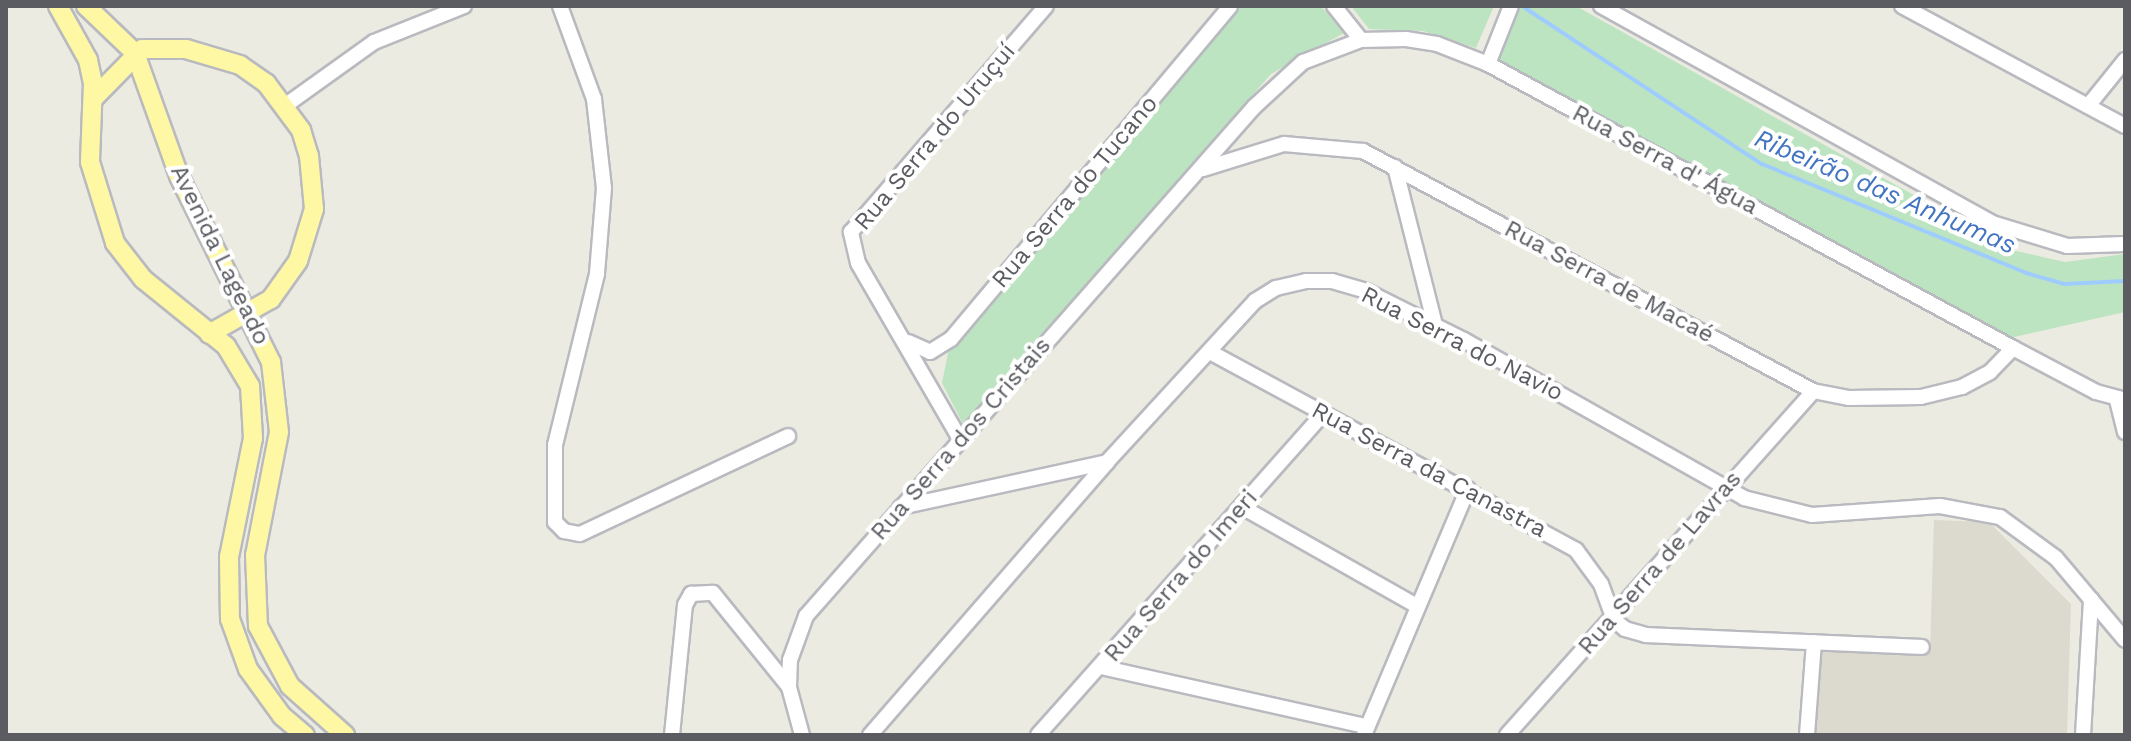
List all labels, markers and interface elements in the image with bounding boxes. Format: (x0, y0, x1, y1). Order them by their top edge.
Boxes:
street label: Rua Serra do Uruçuí (848, 37, 1022, 237)
street label: Rua Serra do Tucano (985, 89, 1165, 295)
street label: Rua Serra d' Água (1566, 98, 1764, 222)
water label: Ribeirão das Anhumas (1749, 123, 2021, 261)
street label: Avenida Lageado (164, 160, 276, 350)
street label: Rua Serra de Macaé (1499, 214, 1719, 350)
street label: Rua Serra do Navio (1356, 280, 1568, 408)
street label: Rua Serra dos Cristais (865, 331, 1057, 547)
street label: Rua Serra da Canastra (1306, 395, 1552, 545)
street label: Rua Serra de Lavras (1572, 465, 1748, 661)
street label: Rua Serra do Imeri (1098, 484, 1264, 668)

